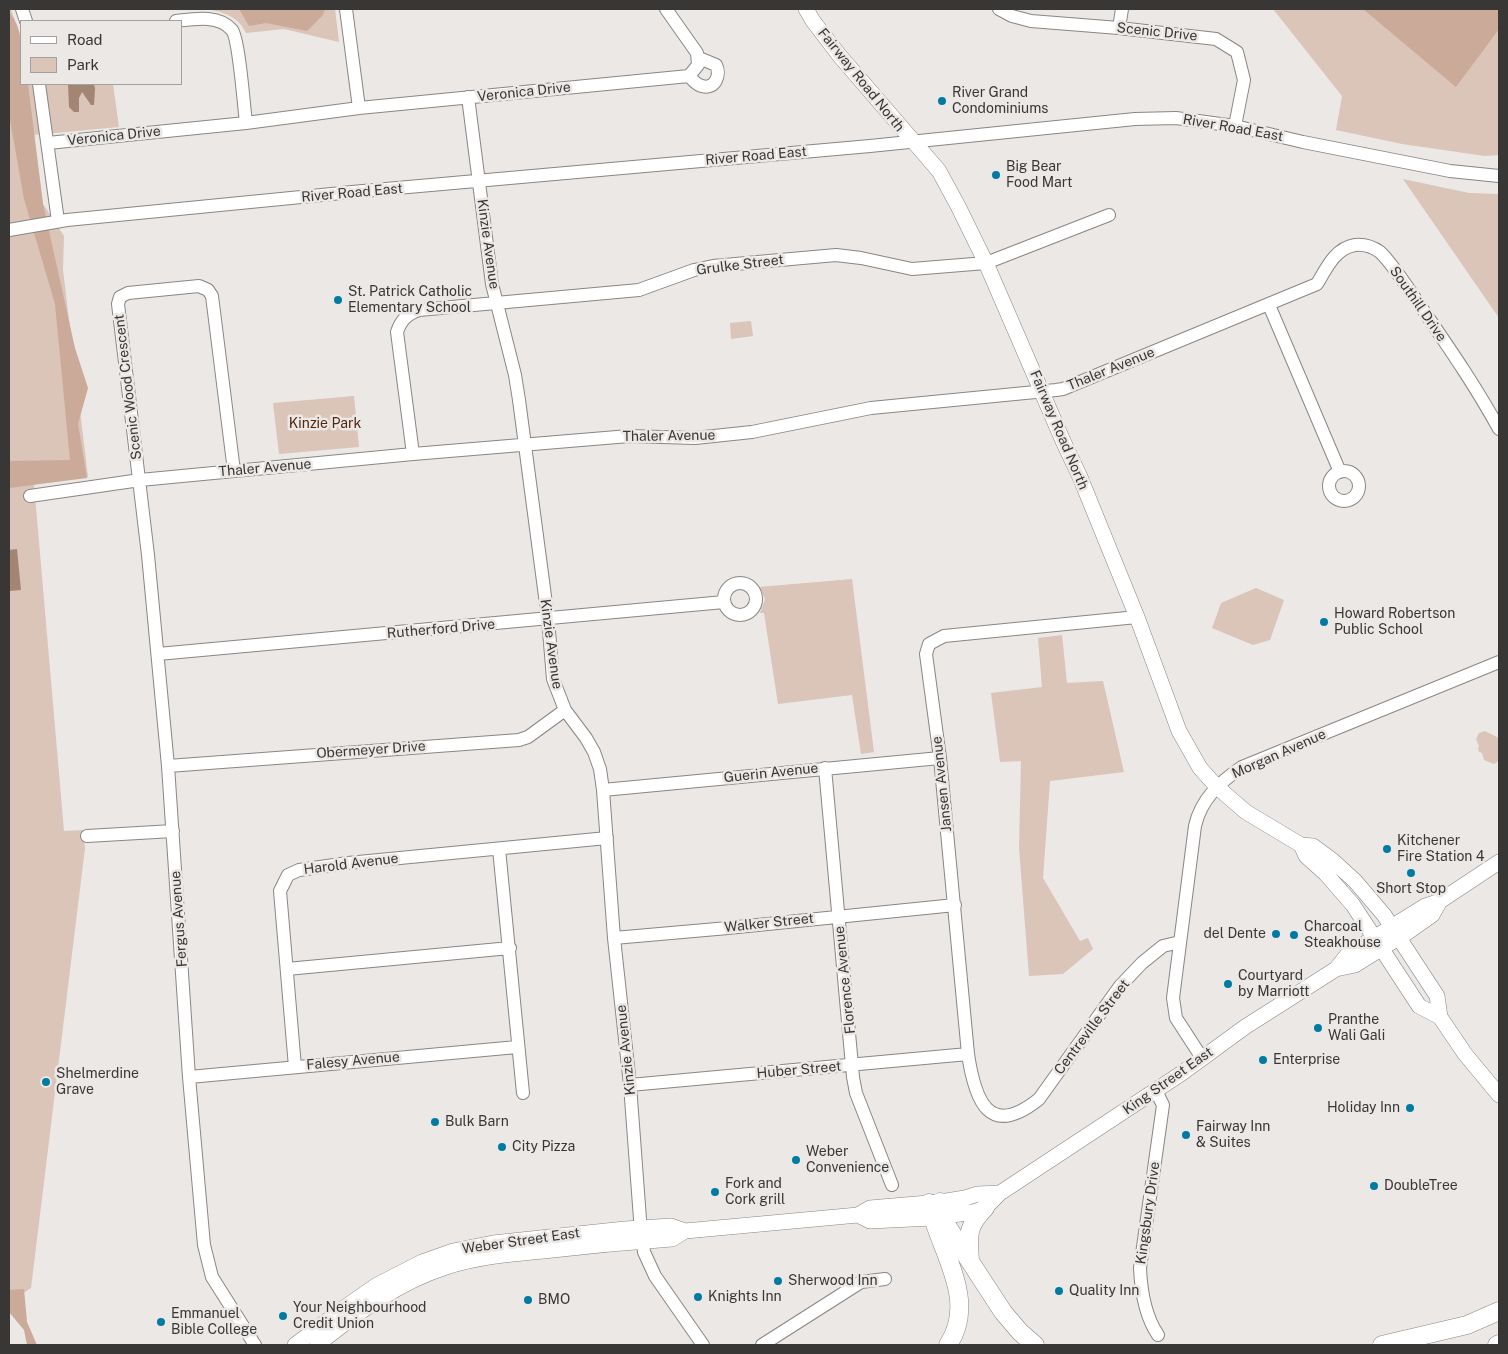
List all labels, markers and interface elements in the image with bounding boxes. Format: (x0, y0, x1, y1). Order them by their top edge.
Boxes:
street label: Scenic Drive (1116, 19, 1198, 45)
legend (20, 20, 182, 85)
street label: Fairway Road North (814, 25, 908, 135)
text: Road (67, 31, 103, 48)
text: Park (67, 56, 99, 73)
street label: Veronica Drive (477, 79, 571, 105)
place label: River Grand Condominiums (952, 85, 1048, 118)
marker: River Grand Condominiums (936, 95, 948, 107)
street label: River Road East (1181, 111, 1285, 145)
street label: Veronica Drive (67, 123, 161, 149)
street label: River Road East (705, 143, 807, 169)
place label: Big Bear Food Mart (1006, 159, 1072, 192)
marker: Big Bear Food Mart (990, 169, 1002, 181)
street label: River Road East (301, 180, 403, 206)
street label: Kinzie Avenue (473, 198, 503, 290)
street label: Grulke Street (695, 251, 785, 279)
street label: Southill Drive (1386, 263, 1450, 345)
place label: St. Patrick Catholic Elementary School (348, 284, 472, 316)
marker: St. Patrick Catholic Elementary School (332, 294, 344, 306)
street label: Scenic Wood Crescent (111, 313, 145, 461)
street label: Thaler Avenue (1065, 344, 1157, 394)
street label: Fairway Road North (1026, 368, 1092, 492)
park label: Kinzie Park (289, 416, 361, 432)
street label: Thaler Avenue (622, 427, 716, 445)
street label: Thaler Avenue (218, 456, 312, 480)
street label: Kinzie Avenue (536, 598, 566, 690)
place label: Howard Robertson Public School (1334, 606, 1455, 638)
street label: Rutherford Drive (386, 616, 496, 642)
marker: Howard Robertson Public School (1318, 616, 1330, 628)
street label: Morgan Avenue (1229, 726, 1329, 782)
street label: Jansen Avenue (929, 736, 955, 832)
street label: Obermeyer Drive (316, 738, 426, 762)
street label: Guerin Avenue (723, 760, 819, 786)
place label: Kitchener Fire Station 4 (1397, 833, 1485, 866)
marker: Kitchener Fire Station 4 (1381, 843, 1393, 855)
street label: Harold Avenue (303, 850, 399, 878)
marker: Short Stop (1405, 867, 1417, 879)
street label: Fergus Avenue (167, 870, 191, 968)
place label: Short Stop (1376, 881, 1446, 897)
street label: Walker Street (723, 910, 815, 936)
place label: Charcoal Steakhouse (1304, 919, 1381, 952)
street label: Florence Avenue (831, 925, 859, 1035)
place label: del Dente (1203, 926, 1266, 942)
marker: del Dente (1270, 928, 1282, 940)
marker: Charcoal Steakhouse (1288, 929, 1300, 941)
place label: Courtyard by Marriott (1238, 968, 1309, 1000)
street label: Centreville Street (1051, 976, 1133, 1078)
marker: Courtyard by Marriott (1222, 978, 1234, 990)
street label: Kinzie Avenue (613, 1004, 639, 1096)
place label: Pranthe Wali Gali (1328, 1012, 1385, 1044)
marker: Pranthe Wali Gali (1312, 1022, 1324, 1034)
street label: King Street East (1120, 1044, 1216, 1118)
street label: Falesy Avenue (306, 1049, 400, 1073)
place label: Enterprise (1273, 1052, 1340, 1068)
marker: Enterprise (1257, 1054, 1269, 1066)
street label: Huber Street (756, 1058, 842, 1082)
place label: Shelmerdine Grave (56, 1066, 139, 1098)
marker: Shelmerdine Grave (40, 1076, 52, 1088)
place label: Holiday Inn (1327, 1100, 1400, 1116)
marker: Holiday Inn (1404, 1102, 1416, 1114)
place label: Bulk Barn (445, 1114, 509, 1130)
marker: Bulk Barn (429, 1116, 441, 1128)
place label: Fairway Inn & Suites (1196, 1119, 1270, 1152)
marker: Fairway Inn & Suites (1180, 1129, 1192, 1141)
place label: City Pizza (512, 1139, 575, 1155)
marker: City Pizza (496, 1141, 508, 1153)
place label: Weber Convenience (806, 1144, 889, 1176)
marker: Weber Convenience (790, 1154, 802, 1166)
street label: Kingsbury Drive (1132, 1161, 1164, 1265)
place label: Fork and Cork grill (725, 1176, 785, 1208)
place label: DoubleTree (1384, 1178, 1458, 1194)
marker: DoubleTree (1368, 1180, 1380, 1192)
marker: Fork and Cork grill (709, 1186, 721, 1198)
street label: Weber Street East (461, 1224, 581, 1258)
place label: Sherwood Inn (788, 1273, 878, 1289)
marker: Sherwood Inn (772, 1275, 784, 1287)
place label: Quality Inn (1069, 1283, 1139, 1299)
marker: Quality Inn (1053, 1285, 1065, 1297)
place label: Knights Inn (708, 1289, 782, 1305)
marker: Knights Inn (692, 1291, 704, 1303)
place label: BMO (538, 1292, 570, 1308)
marker: BMO (522, 1294, 534, 1306)
place label: Your Neighbourhood Credit Union (293, 1300, 426, 1332)
place label: Emmanuel Bible College (171, 1306, 257, 1338)
marker: Your Neighbourhood Credit Union (277, 1310, 289, 1322)
marker: Emmanuel Bible College (155, 1316, 167, 1328)

